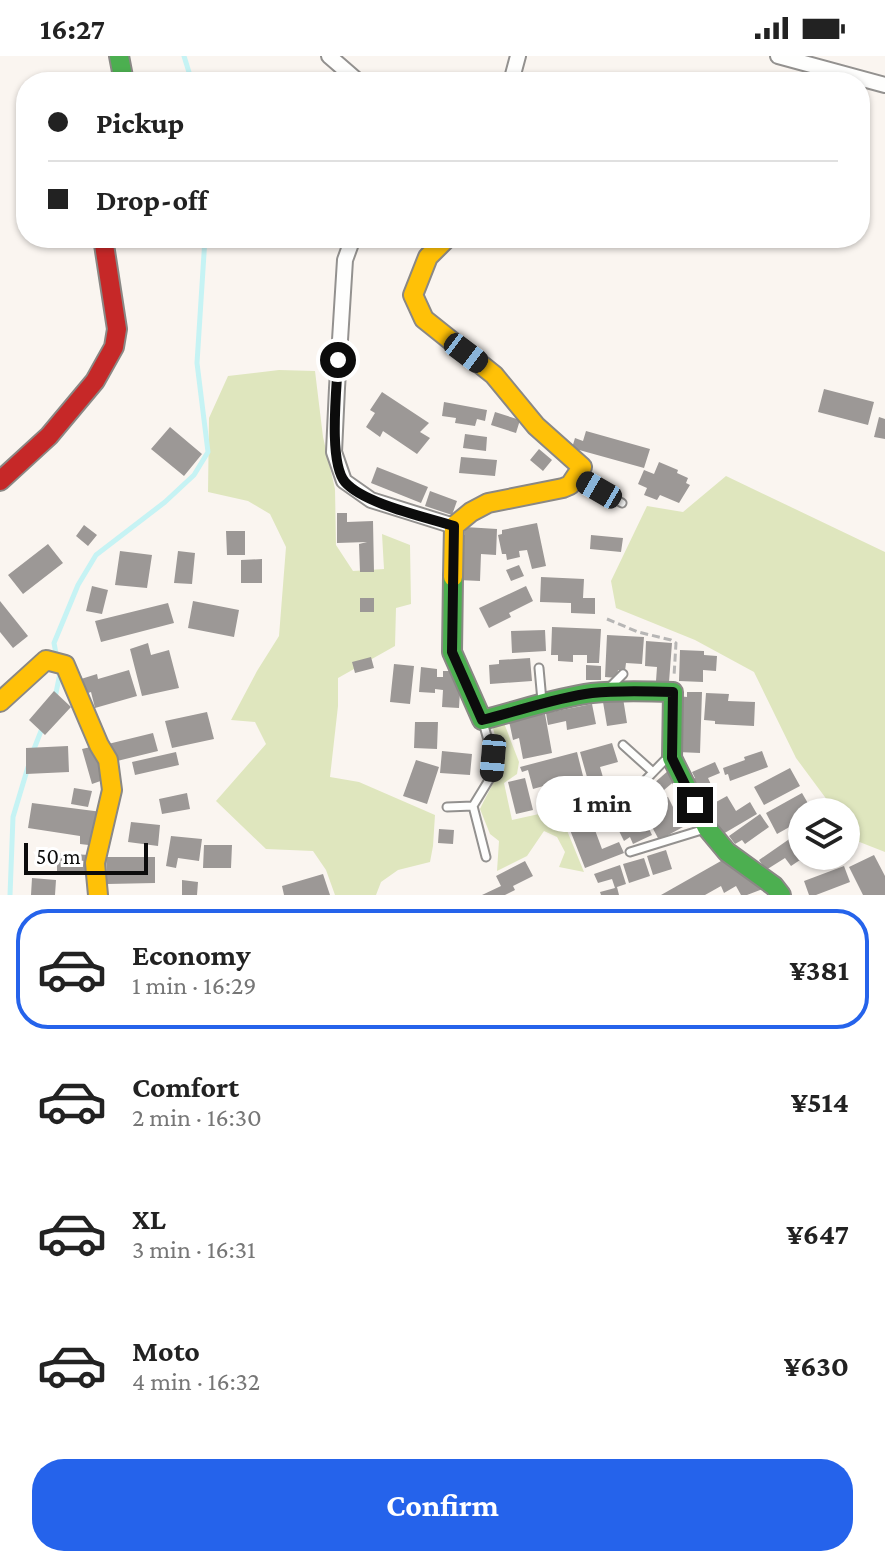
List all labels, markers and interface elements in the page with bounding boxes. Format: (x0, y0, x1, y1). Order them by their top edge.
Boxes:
text: 16:27 (40, 12, 105, 45)
text: Pickup (96, 106, 184, 139)
text: Drop-off (96, 183, 207, 216)
car (440, 329, 492, 377)
route start (320, 342, 356, 378)
car (572, 468, 626, 512)
car (479, 733, 507, 783)
callout: 1 min (535, 777, 667, 833)
route end (677, 787, 713, 823)
text: 1 min (572, 789, 632, 818)
map controls (788, 798, 860, 870)
button: layers (788, 798, 860, 870)
scale bar (24, 839, 148, 875)
text: 50 m (36, 844, 81, 869)
icon: car (36, 933, 108, 1005)
text: Economy (132, 938, 251, 971)
text: ¥381 (789, 953, 849, 986)
text: 1 min · 16:29 (132, 971, 257, 1000)
icon: car (36, 1065, 108, 1137)
text: Comfort (132, 1070, 239, 1103)
text: ¥514 (791, 1085, 849, 1118)
text: 2 min · 16:30 (132, 1103, 262, 1132)
icon: car (36, 1197, 108, 1269)
text: XL (132, 1202, 166, 1235)
text: ¥647 (786, 1217, 849, 1250)
text: 3 min · 16:31 (132, 1235, 256, 1264)
icon: car (36, 1329, 108, 1401)
text: Moto (132, 1334, 200, 1367)
text: ¥630 (784, 1349, 849, 1382)
text: 4 min · 16:32 (132, 1367, 260, 1396)
button: Confirm (32, 1459, 853, 1551)

